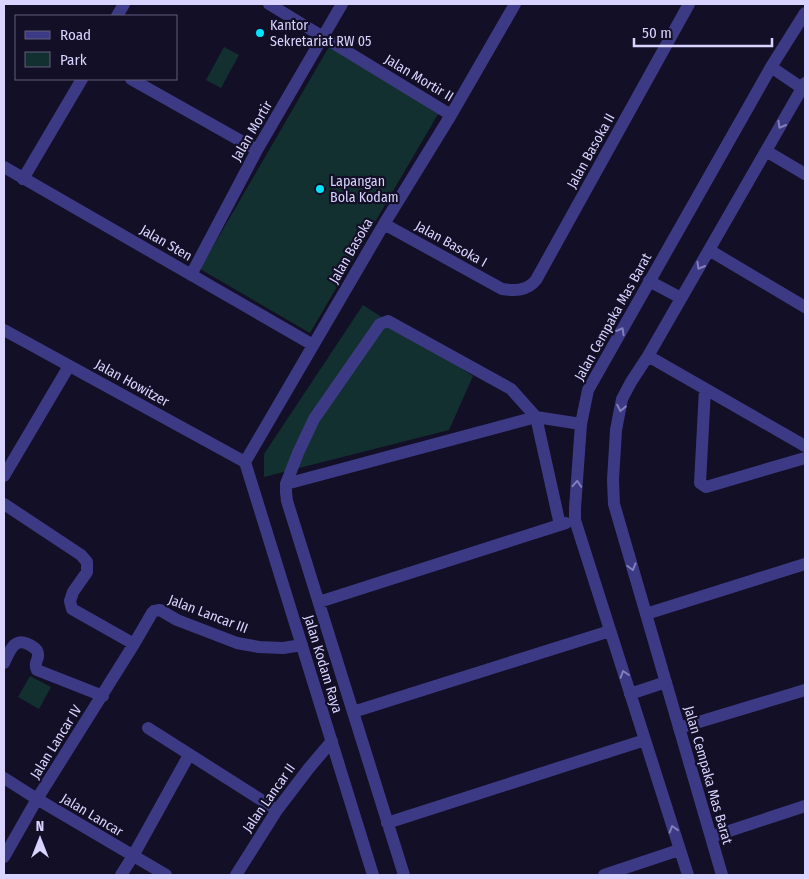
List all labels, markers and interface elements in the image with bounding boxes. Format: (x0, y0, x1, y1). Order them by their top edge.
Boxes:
legend (15, 15, 178, 80)
scale bar (634, 15, 772, 47)
place label: Kantor Sekretariat RW 05 (270, 17, 371, 50)
text: 50 m (642, 24, 672, 42)
text: Road (60, 26, 91, 44)
marker: Kantor Sekretariat RW 05 (254, 27, 266, 39)
text: Park (60, 51, 87, 69)
street label: Jalan Mortir II (381, 51, 457, 105)
street label: Jalan Mortir (228, 98, 276, 164)
street label: Jalan Basoka II (563, 110, 619, 192)
one-way arrow (777, 120, 787, 129)
place label: Lapangan Bola Kodam (330, 173, 399, 206)
marker: Lapangan Bola Kodam (314, 183, 326, 195)
street label: Jalan Basoka (325, 215, 377, 287)
street label: Jalan Basoka I (412, 217, 490, 271)
street label: Jalan Sten (137, 221, 195, 265)
street label: Jalan Cempaka Mas Barat (571, 250, 655, 384)
one-way arrow (696, 261, 706, 270)
one-way arrow (615, 327, 625, 336)
street label: Jalan Howitzer (92, 356, 172, 410)
one-way arrow (616, 403, 626, 412)
one-way arrow (571, 480, 582, 488)
one-way arrow (627, 562, 637, 571)
street label: Jalan Lancar III (166, 591, 250, 637)
street label: Jalan Kodam Raya (300, 613, 346, 715)
one-way arrow (620, 670, 630, 678)
street label: Jalan Lancar IV (27, 701, 86, 782)
street label: Jalan Cempaka Mas Barat (680, 704, 736, 847)
street label: Jalan Lancar II (239, 760, 299, 836)
street label: Jalan Lancar (58, 790, 126, 840)
north arrow (15, 814, 65, 864)
text: N (36, 818, 44, 835)
one-way arrow (668, 825, 678, 833)

